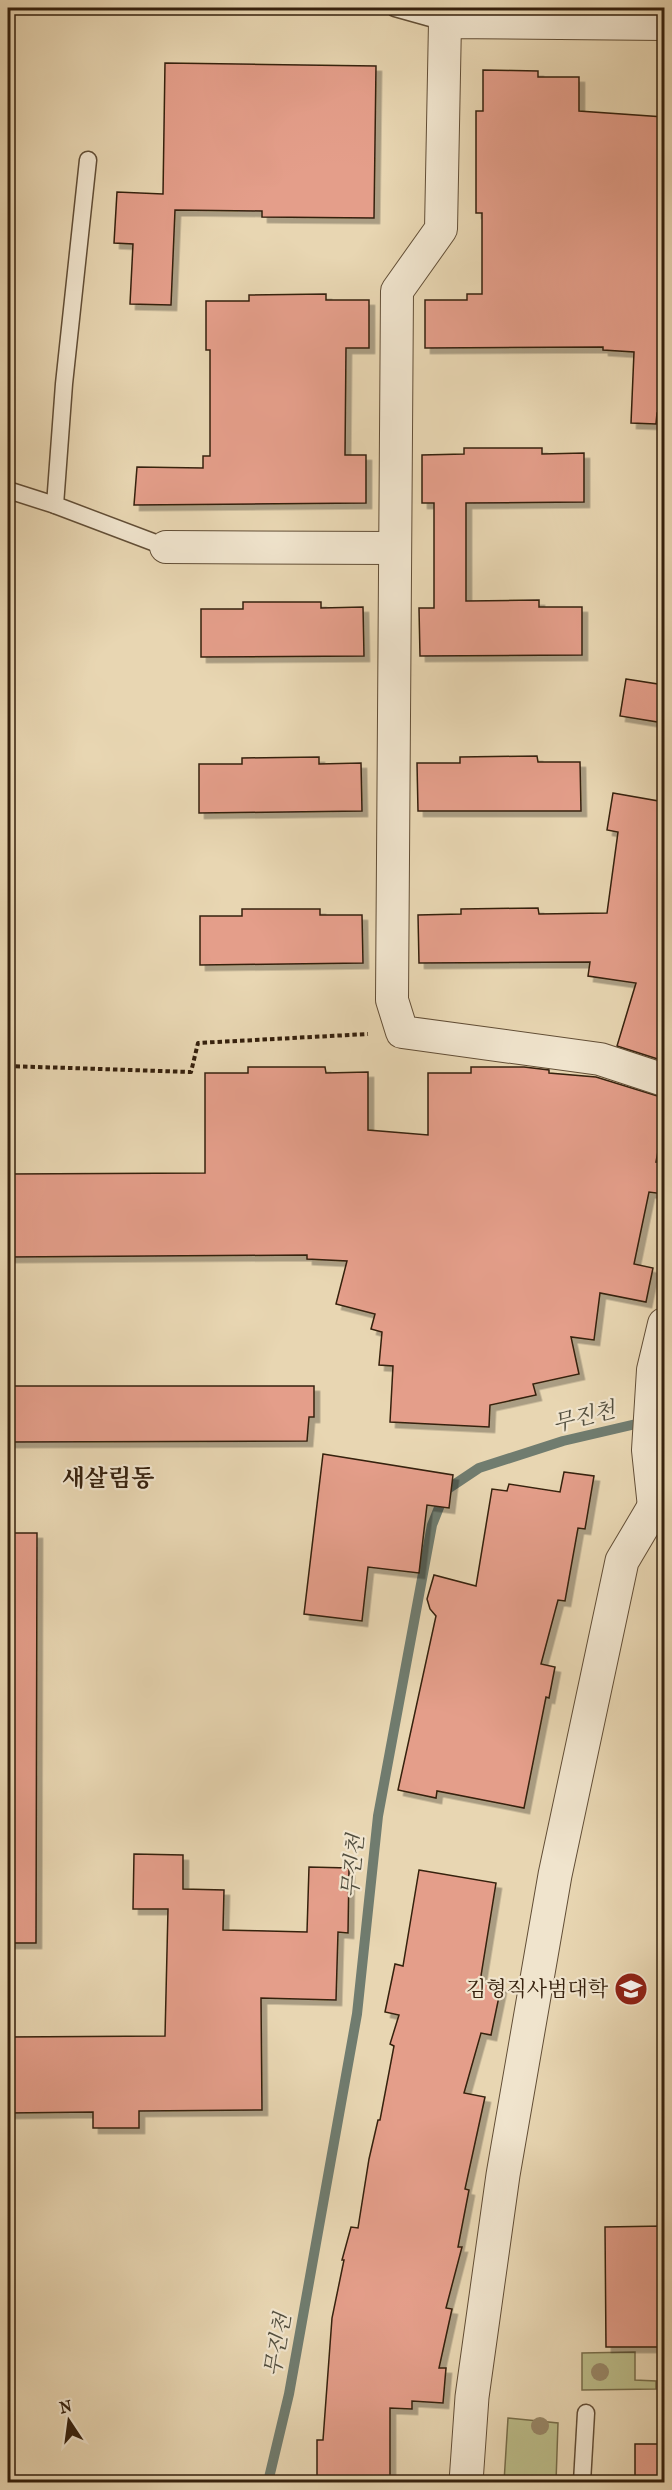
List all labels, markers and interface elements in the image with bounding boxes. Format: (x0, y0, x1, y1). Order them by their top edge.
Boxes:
water label: 무진천 (550, 1396, 620, 1437)
district label: 새살림동 (62, 1464, 154, 1492)
water label: 무진천 (337, 1831, 369, 1899)
school or university icon: 김형직사범대학 (613, 1971, 649, 2007)
place label: 김형직사범대학 (466, 1977, 609, 2001)
water label: 무진천 (260, 2310, 297, 2379)
north arrow (39, 2391, 99, 2451)
text: N (58, 2396, 75, 2417)

